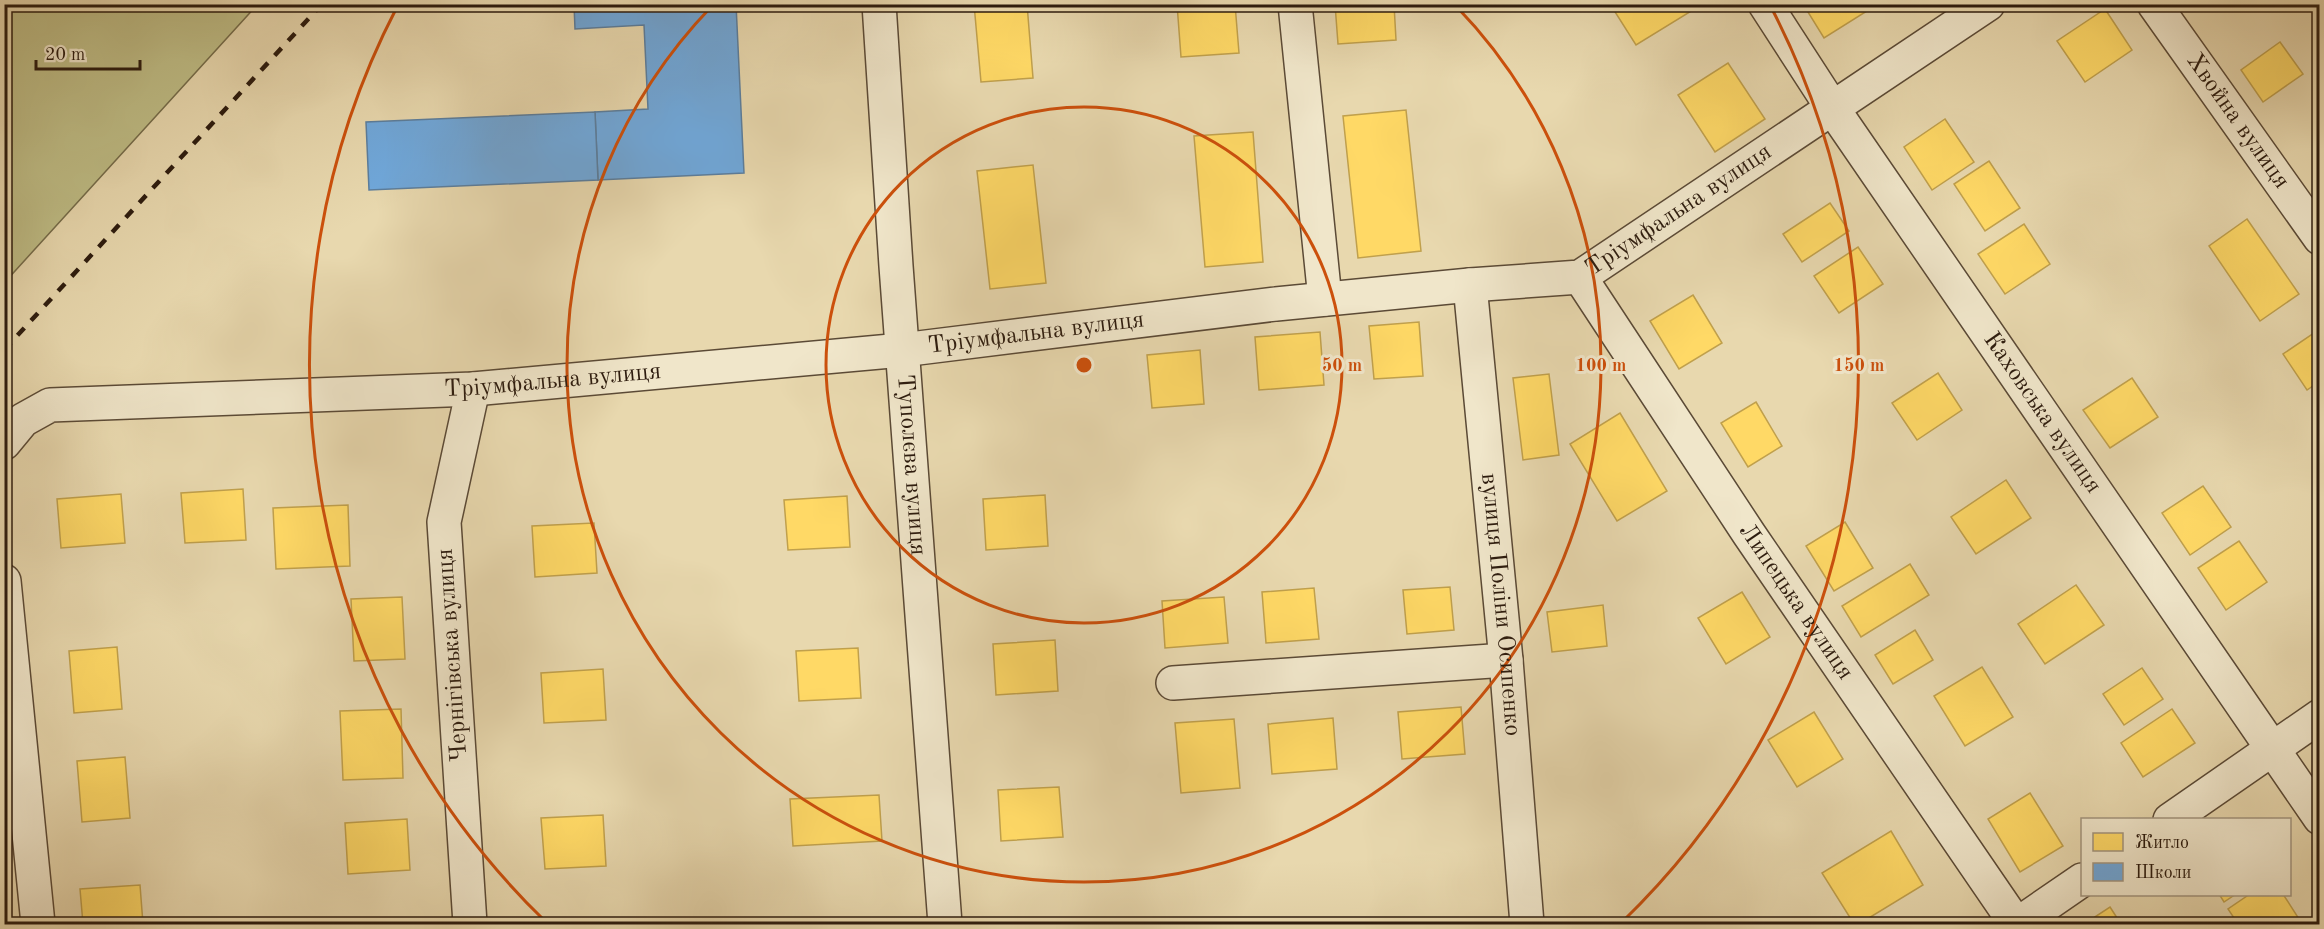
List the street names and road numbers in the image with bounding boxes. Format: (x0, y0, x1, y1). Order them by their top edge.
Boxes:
street label: Хвойна вулиця (2181, 49, 2293, 194)
street label: Тріумфальна вулиця (1582, 140, 1776, 281)
street label: Тріумфальна вулиця (927, 308, 1146, 359)
street label: Каховська вулиця (1978, 328, 2105, 498)
street label: Тріумфальна вулиця (444, 360, 662, 402)
street label: Туполєва вулиця (892, 373, 930, 556)
street label: вулиця Поліни Осипенко (1476, 472, 1524, 737)
street label: Липецька вулиця (1734, 520, 1857, 684)
street label: Чернігівська вулиця (434, 548, 472, 762)

